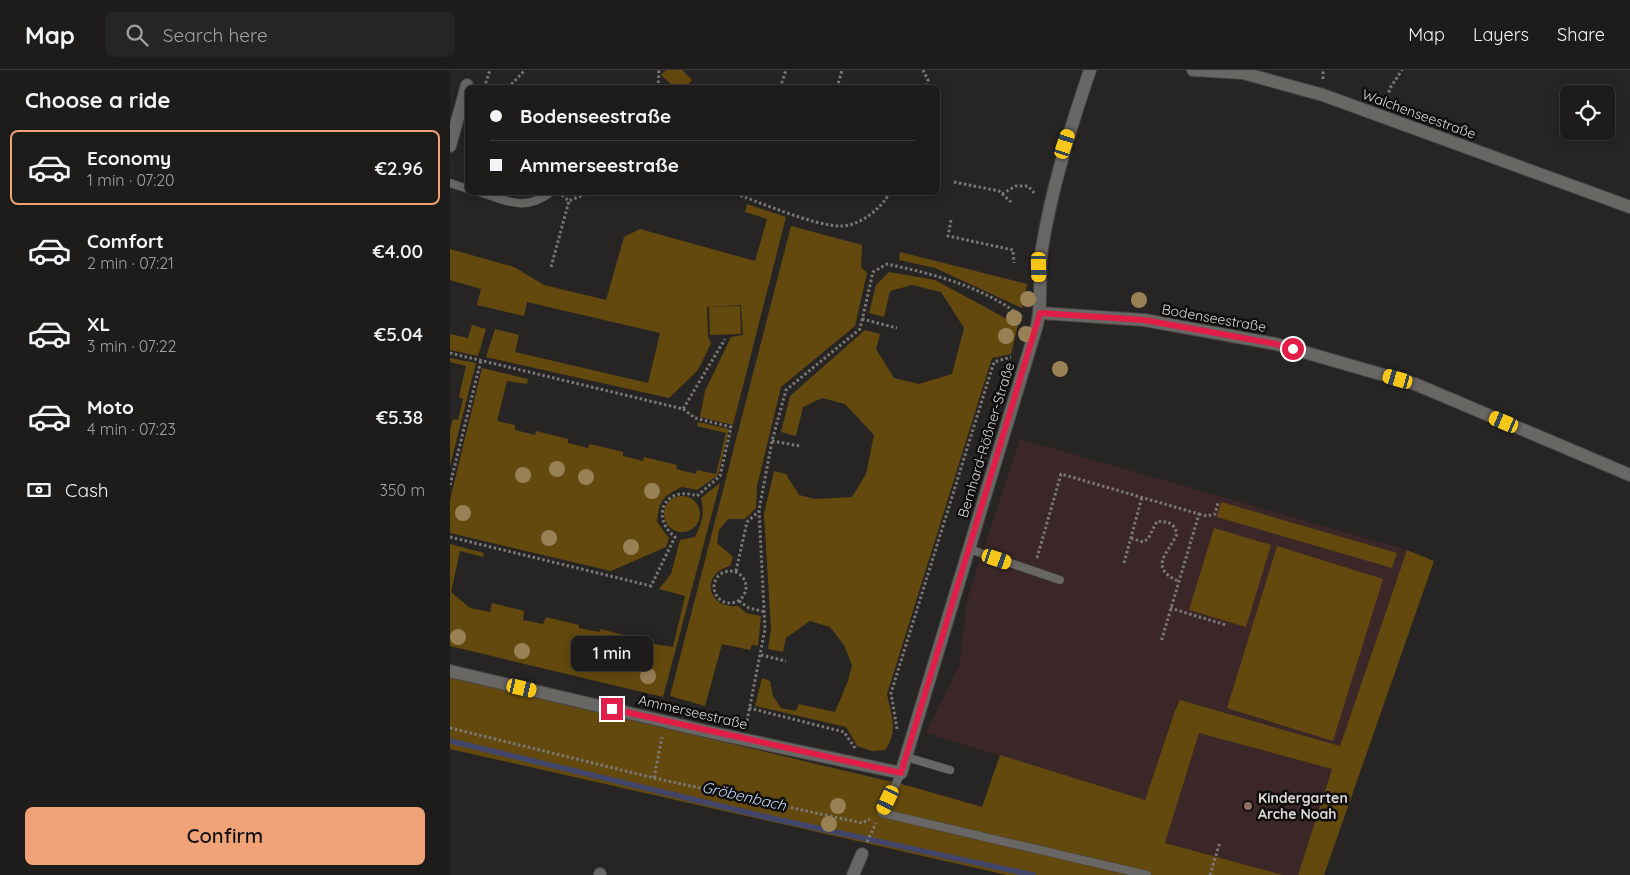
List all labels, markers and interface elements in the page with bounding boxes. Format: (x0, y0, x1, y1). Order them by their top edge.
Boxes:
search box (105, 12, 455, 57)
text: Map (25, 20, 75, 50)
icon: search (123, 21, 151, 49)
text: Search here (163, 23, 268, 47)
text: Map (1408, 23, 1445, 46)
text: Layers (1473, 23, 1529, 46)
text: Share (1557, 23, 1605, 46)
street label: Walchenseestraße (1360, 85, 1479, 143)
map controls (1560, 85, 1615, 140)
button: locate (1560, 85, 1615, 140)
text: Choose a ride (25, 86, 170, 114)
text: Bodenseestraße (520, 104, 671, 128)
car (1053, 127, 1076, 161)
icon: car (27, 145, 72, 190)
text: Economy (87, 146, 171, 170)
text: Ammerseestraße (520, 153, 679, 177)
text: €2.96 (375, 156, 423, 180)
text: 1 min · 07:20 (87, 170, 175, 190)
icon: car (27, 228, 72, 273)
text: Comfort (87, 229, 164, 253)
text: €4.00 (373, 239, 423, 263)
car (1031, 252, 1046, 282)
text: 2 min · 07:21 (87, 253, 174, 273)
street label: Bodenseestraße (1160, 300, 1268, 336)
icon: car (27, 311, 72, 356)
text: XL (87, 312, 110, 336)
text: €5.04 (374, 322, 423, 346)
text: 3 min · 07:22 (87, 336, 176, 356)
route start (1282, 338, 1304, 360)
street label: Bernhard-Rößner-Straße (954, 360, 1018, 520)
car (1381, 368, 1414, 390)
icon: car (27, 394, 72, 439)
text: Moto (87, 395, 134, 419)
text: €5.38 (376, 405, 423, 429)
car (1487, 409, 1520, 435)
text: 4 min · 07:23 (87, 419, 176, 439)
icon: cash (25, 476, 53, 504)
text: Cash (65, 478, 109, 502)
text: 350 m (379, 480, 425, 500)
car (980, 547, 1013, 571)
callout: 1 min (571, 636, 653, 672)
text: 1 min (593, 643, 631, 663)
car (505, 677, 538, 699)
street label: Ammerseestraße (637, 691, 750, 733)
route end (601, 698, 623, 720)
water label: Gröbenbach (700, 777, 788, 815)
car (874, 783, 901, 817)
place label: Kindergarten Arche Noah (1258, 789, 1348, 823)
marker: Kindergarten Arche Noah (1242, 800, 1254, 812)
button: Confirm (25, 807, 425, 865)

